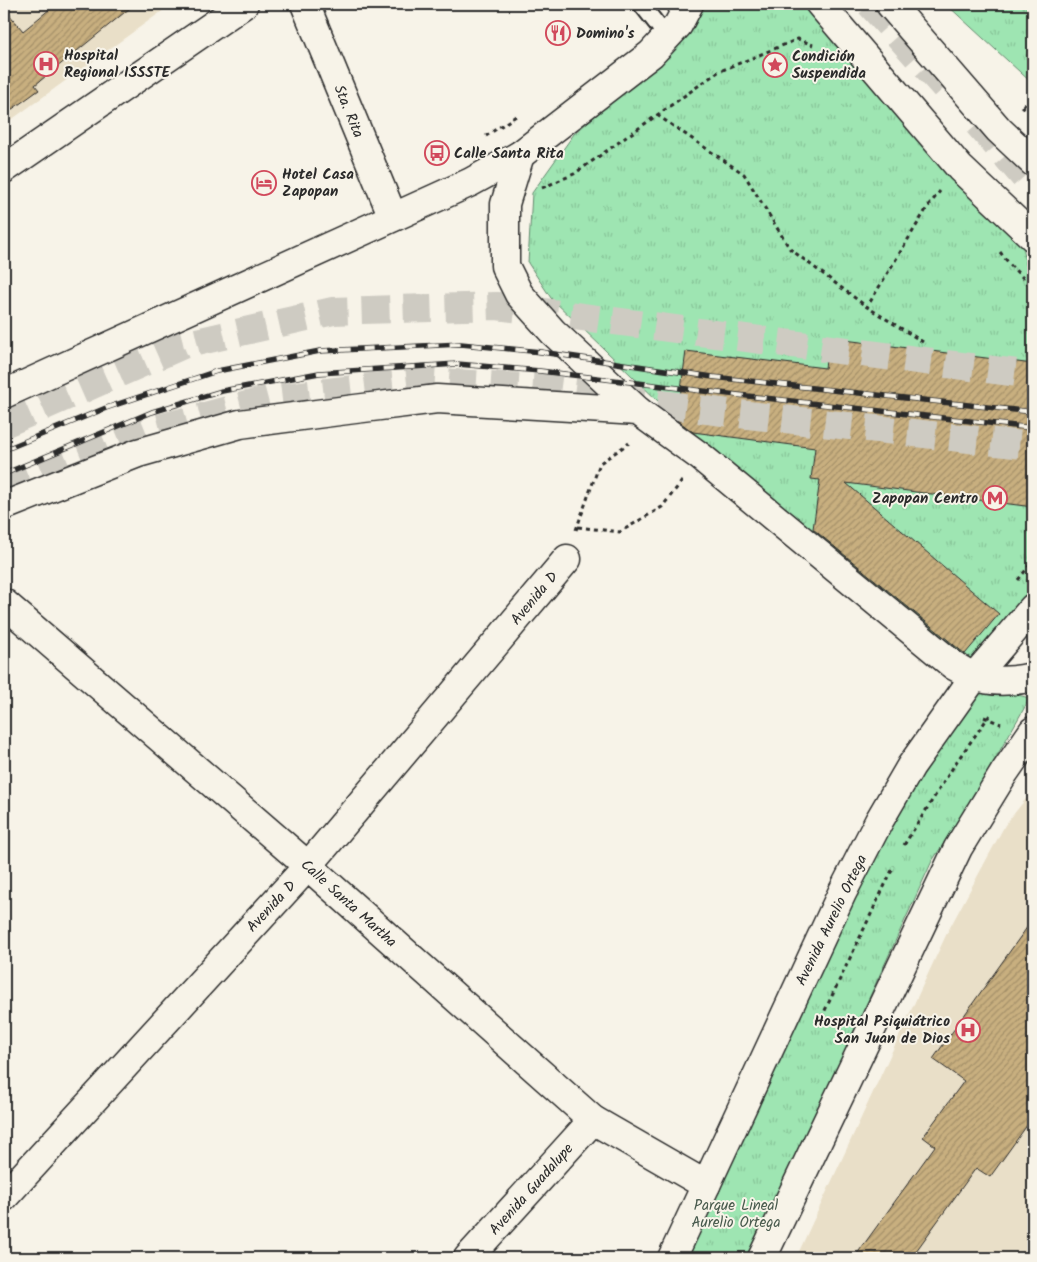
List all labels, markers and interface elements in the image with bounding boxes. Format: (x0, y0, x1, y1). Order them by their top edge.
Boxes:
restaurant icon: Domino's (545, 20, 571, 46)
place label: Domino's (576, 22, 634, 46)
place label: Hospital Regional ISSSTE (64, 44, 171, 85)
place label: Condición Suspendida (792, 45, 866, 86)
hospital icon: Hospital Regional ISSSTE (33, 51, 59, 77)
place icon: Condición Suspendida (762, 52, 788, 78)
street label: Sta. Rita (327, 81, 370, 142)
bus stop icon: Calle Santa Rita (424, 140, 450, 166)
place label: Calle Santa Rita (454, 142, 564, 166)
place label: Hotel Casa Zapopan (282, 163, 354, 204)
hotel icon: Hotel Casa Zapopan (251, 170, 277, 196)
metro station icon: Zapopan Centro (982, 485, 1008, 511)
place label: Zapopan Centro (872, 487, 978, 511)
street label: Avenida D (505, 566, 565, 631)
street label: Avenida Aurelio Ortega (790, 851, 874, 990)
street label: Calle Santa Martha (295, 854, 402, 954)
street label: Avenida D (241, 875, 303, 938)
place label: Hospital Psiquiátrico San Juan de Dios (814, 1010, 950, 1051)
hospital icon: Hospital Psiquiátrico San Juan de Dios (955, 1017, 981, 1043)
street label: Avenida Guadalupe (484, 1138, 580, 1241)
park label: Parque Lineal Aurelio Ortega (692, 1194, 780, 1235)

